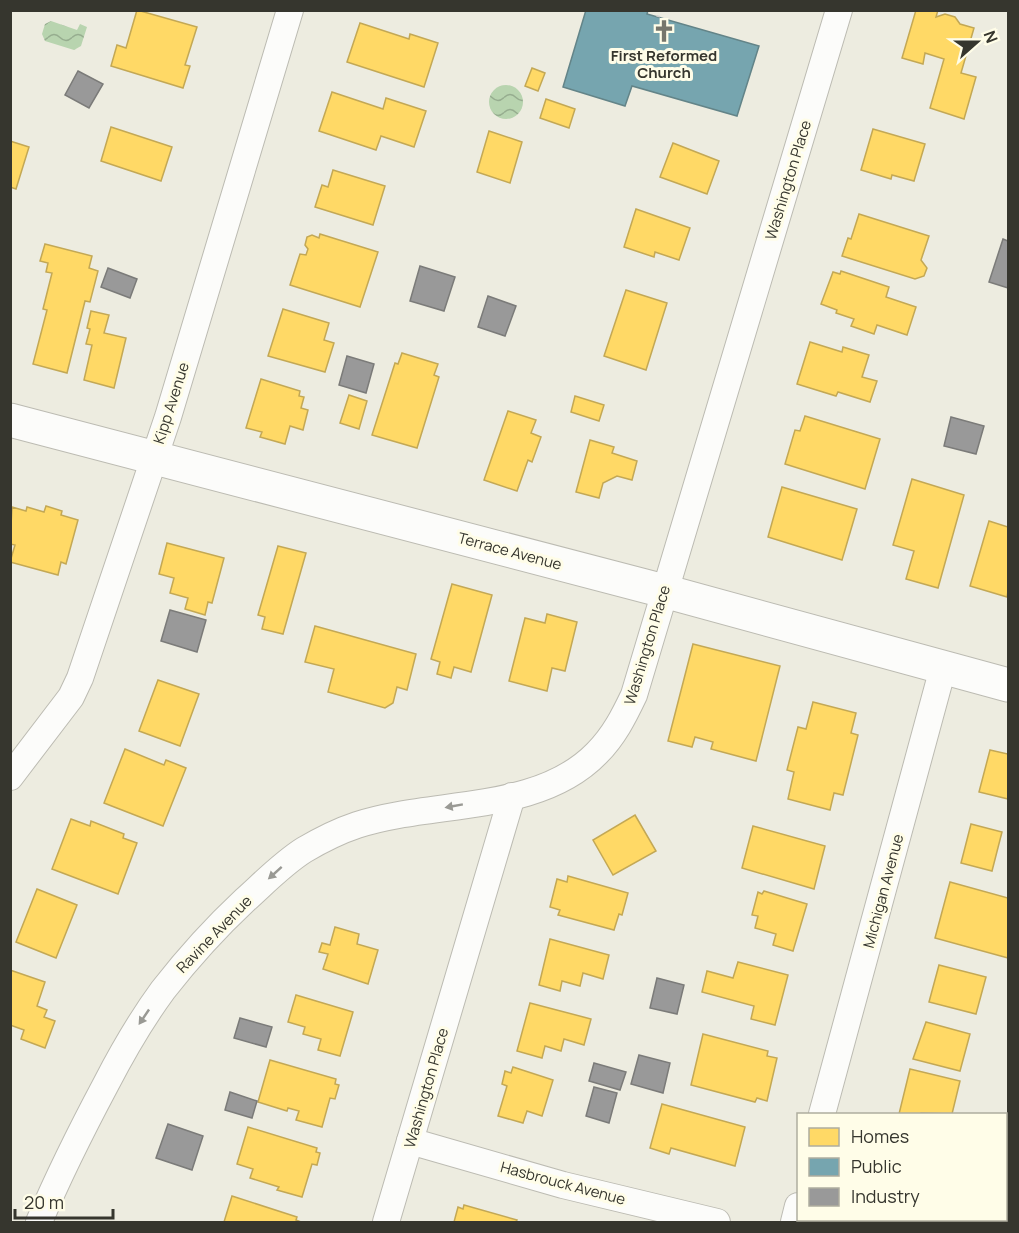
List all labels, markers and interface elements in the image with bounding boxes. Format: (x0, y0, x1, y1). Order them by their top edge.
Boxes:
north arrow (947, 12, 1007, 72)
church icon: First Reformed Church (651, 18, 677, 44)
text: N (979, 27, 1003, 46)
place label: First Reformed Church (611, 45, 717, 83)
street label: Washington Place (760, 117, 816, 242)
street label: Kipp Avenue (148, 359, 194, 446)
street label: Terrace Avenue (456, 527, 564, 575)
street label: Washington Place (619, 582, 675, 707)
one-way arrow (444, 802, 463, 811)
street label: Michigan Avenue (858, 831, 908, 950)
one-way arrow (267, 866, 282, 880)
street label: Ravine Avenue (172, 890, 257, 977)
one-way arrow (138, 1009, 150, 1025)
street label: Washington Place (399, 1025, 453, 1150)
legend (797, 1113, 1007, 1221)
text: Homes (851, 1124, 909, 1148)
text: Public (851, 1154, 902, 1178)
street label: Hasbrouck Avenue (498, 1156, 628, 1210)
scale bar (15, 1182, 112, 1220)
text: Industry (851, 1184, 920, 1208)
text: 20 m (24, 1190, 64, 1214)

